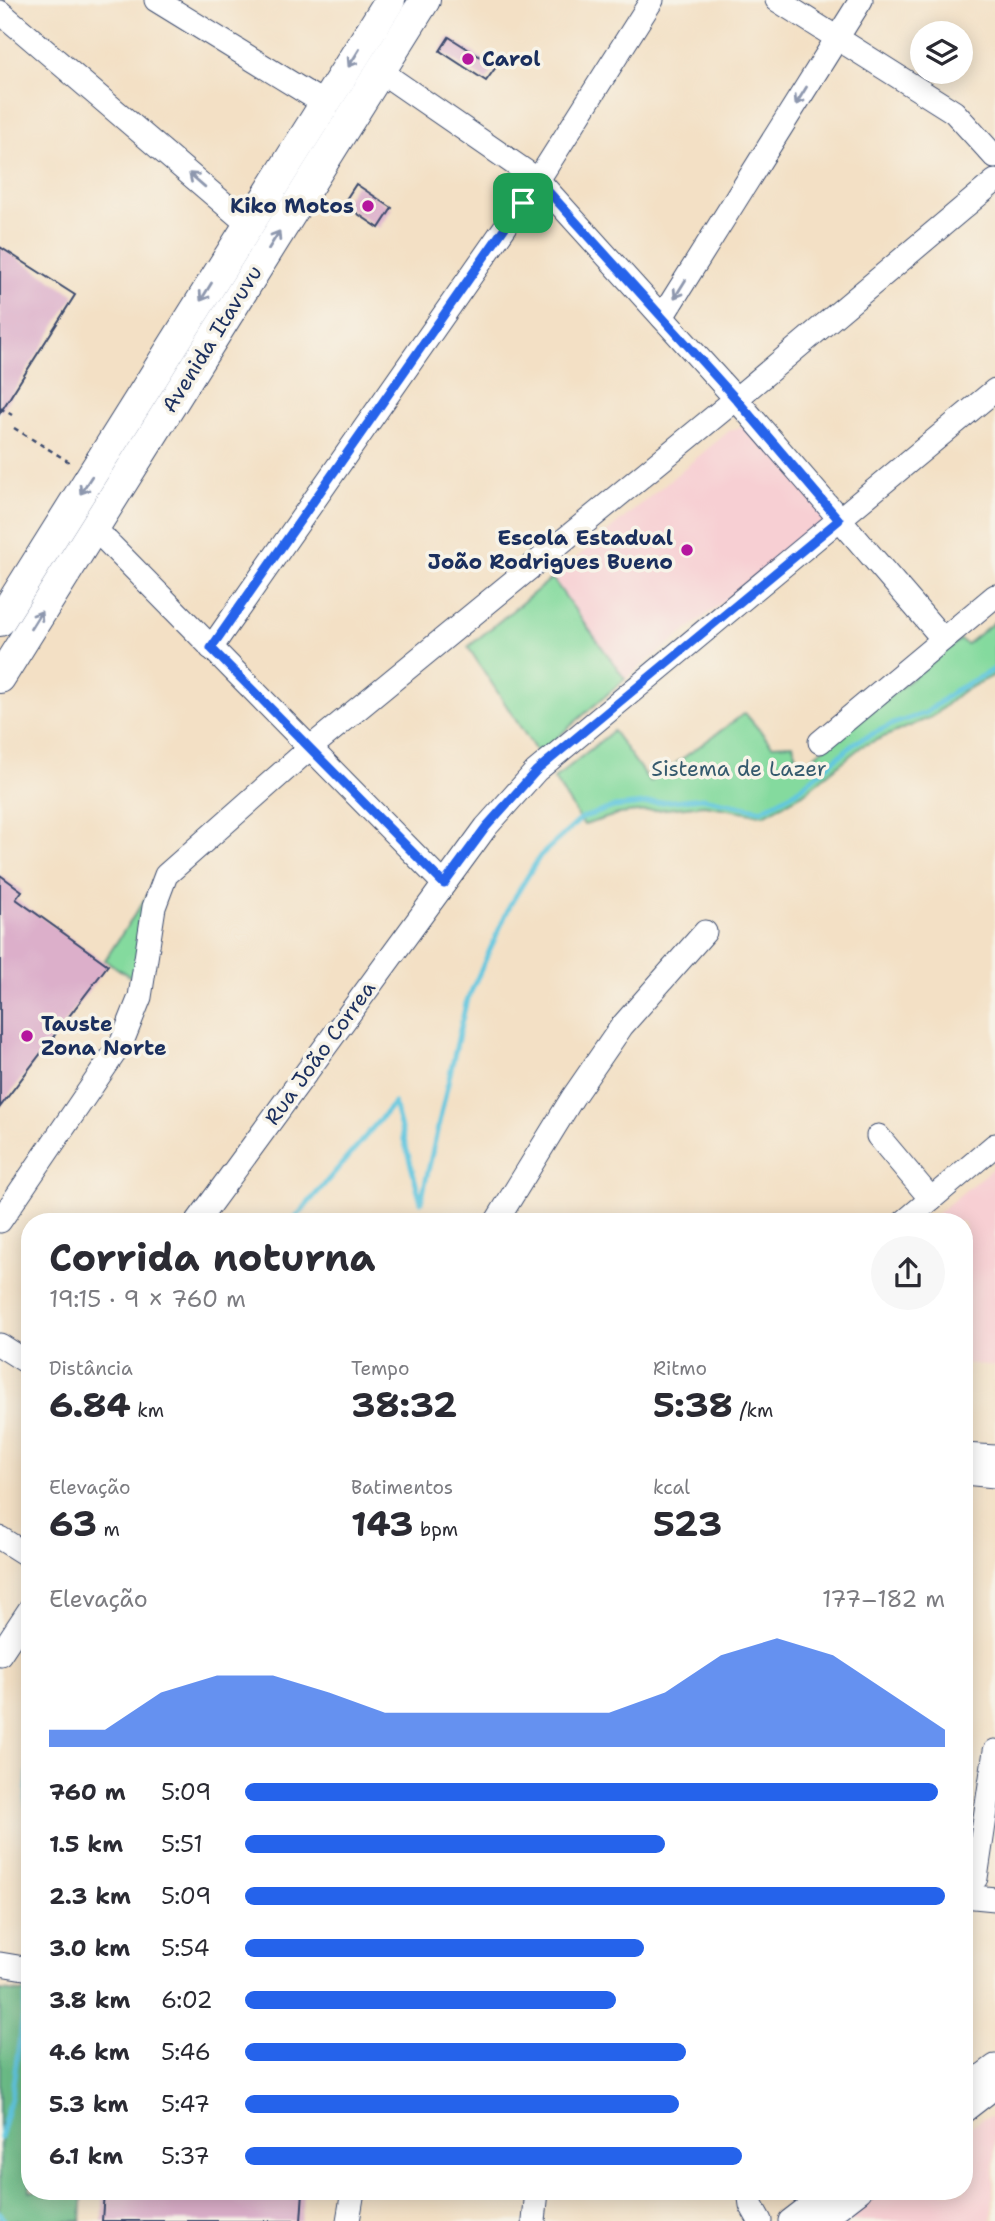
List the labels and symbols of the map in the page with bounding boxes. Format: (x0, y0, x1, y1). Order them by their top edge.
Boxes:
place label: Carol (482, 45, 540, 73)
one-way arrow (346, 48, 361, 67)
marker: Carol (460, 51, 476, 67)
one-way arrow (793, 86, 808, 105)
one-way arrow (188, 172, 206, 188)
pin (493, 173, 553, 233)
place label: Kiko Motos (230, 192, 354, 220)
marker: Kiko Motos (360, 198, 376, 214)
one-way arrow (268, 231, 282, 251)
street label: Avenida Itavuvu (155, 260, 269, 418)
one-way arrow (672, 278, 686, 298)
one-way arrow (199, 282, 214, 301)
one-way arrow (78, 474, 92, 494)
place label: Escola Estadual João Rodrigues Bueno (428, 524, 673, 576)
marker: Escola Estadual João Rodrigues Bueno (679, 542, 695, 558)
one-way arrow (29, 611, 44, 630)
park label: Sistema de Lazer (651, 755, 827, 783)
street label: Rua João Correa (258, 975, 382, 1131)
place label: Tauste Zona Norte (41, 1010, 167, 1062)
marker: Tauste Zona Norte (19, 1028, 35, 1044)

